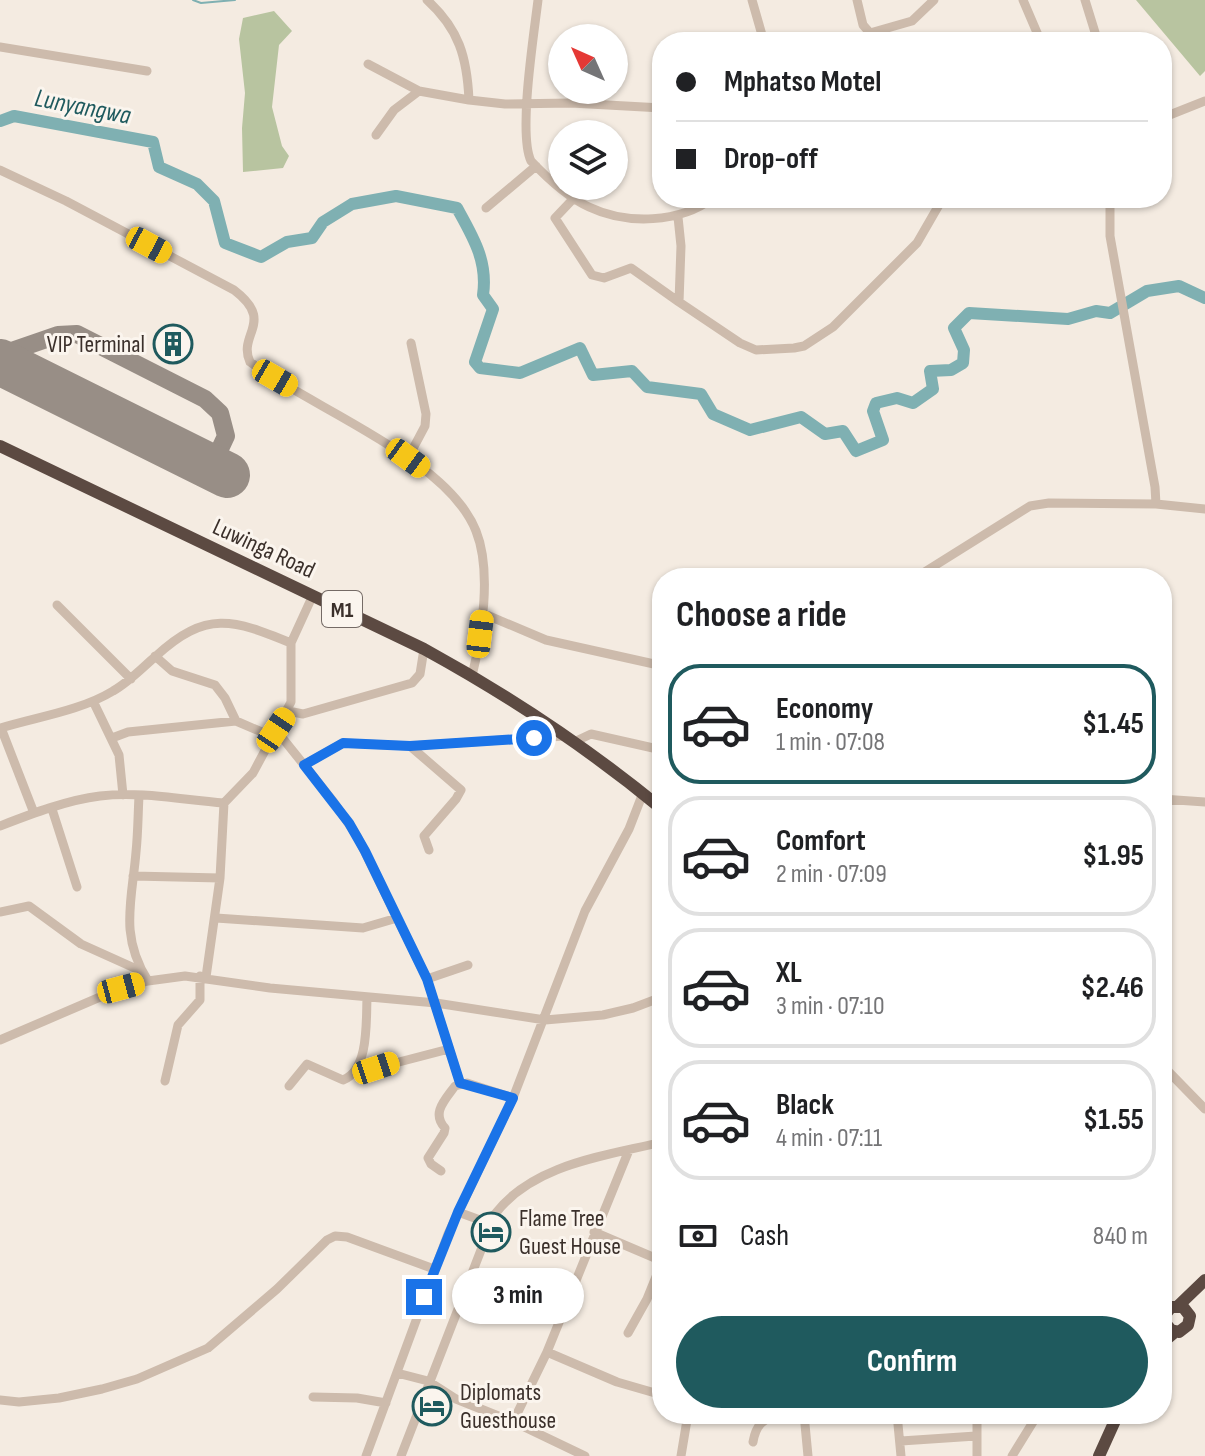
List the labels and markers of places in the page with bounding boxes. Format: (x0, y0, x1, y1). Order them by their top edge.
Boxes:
building icon: VIP Terminal (152, 323, 194, 365)
place label: VIP Terminal (47, 330, 145, 359)
place label: Flame Tree Guest House (519, 1204, 621, 1261)
hotel icon: Flame Tree Guest House (470, 1211, 512, 1253)
place label: Diplomats Guesthouse (460, 1378, 556, 1435)
hotel icon: Diplomats Guesthouse (411, 1385, 453, 1427)

